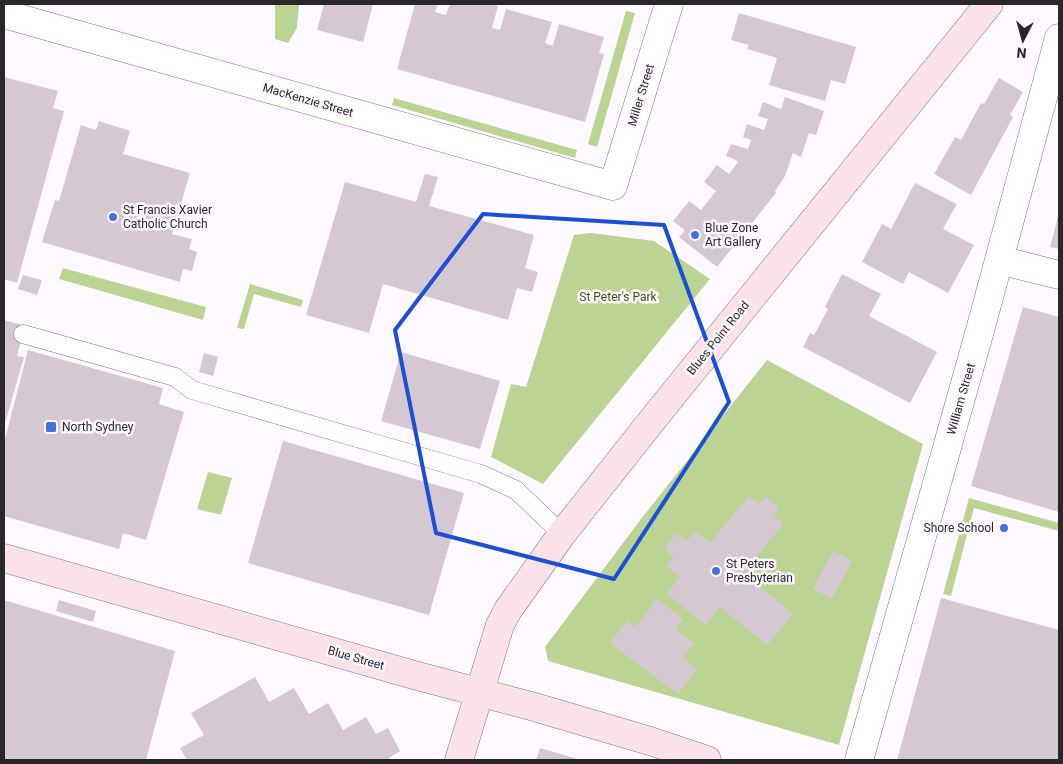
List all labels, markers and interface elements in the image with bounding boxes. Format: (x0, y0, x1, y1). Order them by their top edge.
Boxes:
north arrow (998, 15, 1048, 65)
text: N (1016, 44, 1027, 61)
street label: Miller Street (625, 62, 657, 128)
street label: MacKenzie Street (261, 80, 355, 120)
place label: St Francis Xavier Catholic Church (123, 203, 212, 231)
marker: St Francis Xavier Catholic Church (107, 211, 119, 223)
place label: Blue Zone Art Gallery (705, 221, 761, 249)
marker: Blue Zone Art Gallery (689, 229, 701, 241)
park label: St Peter's Park (579, 290, 658, 304)
street label: Blues Point Road (684, 298, 752, 378)
street label: William Street (944, 361, 978, 437)
marker: North Sydney (44, 420, 58, 434)
place label: North Sydney (62, 420, 134, 434)
place label: Shore School (924, 521, 994, 535)
marker: Shore School (998, 522, 1010, 534)
place label: St Peters Presbyterian (726, 557, 793, 585)
marker: St Peters Presbyterian (710, 565, 722, 577)
street label: Blue Street (326, 643, 386, 673)

